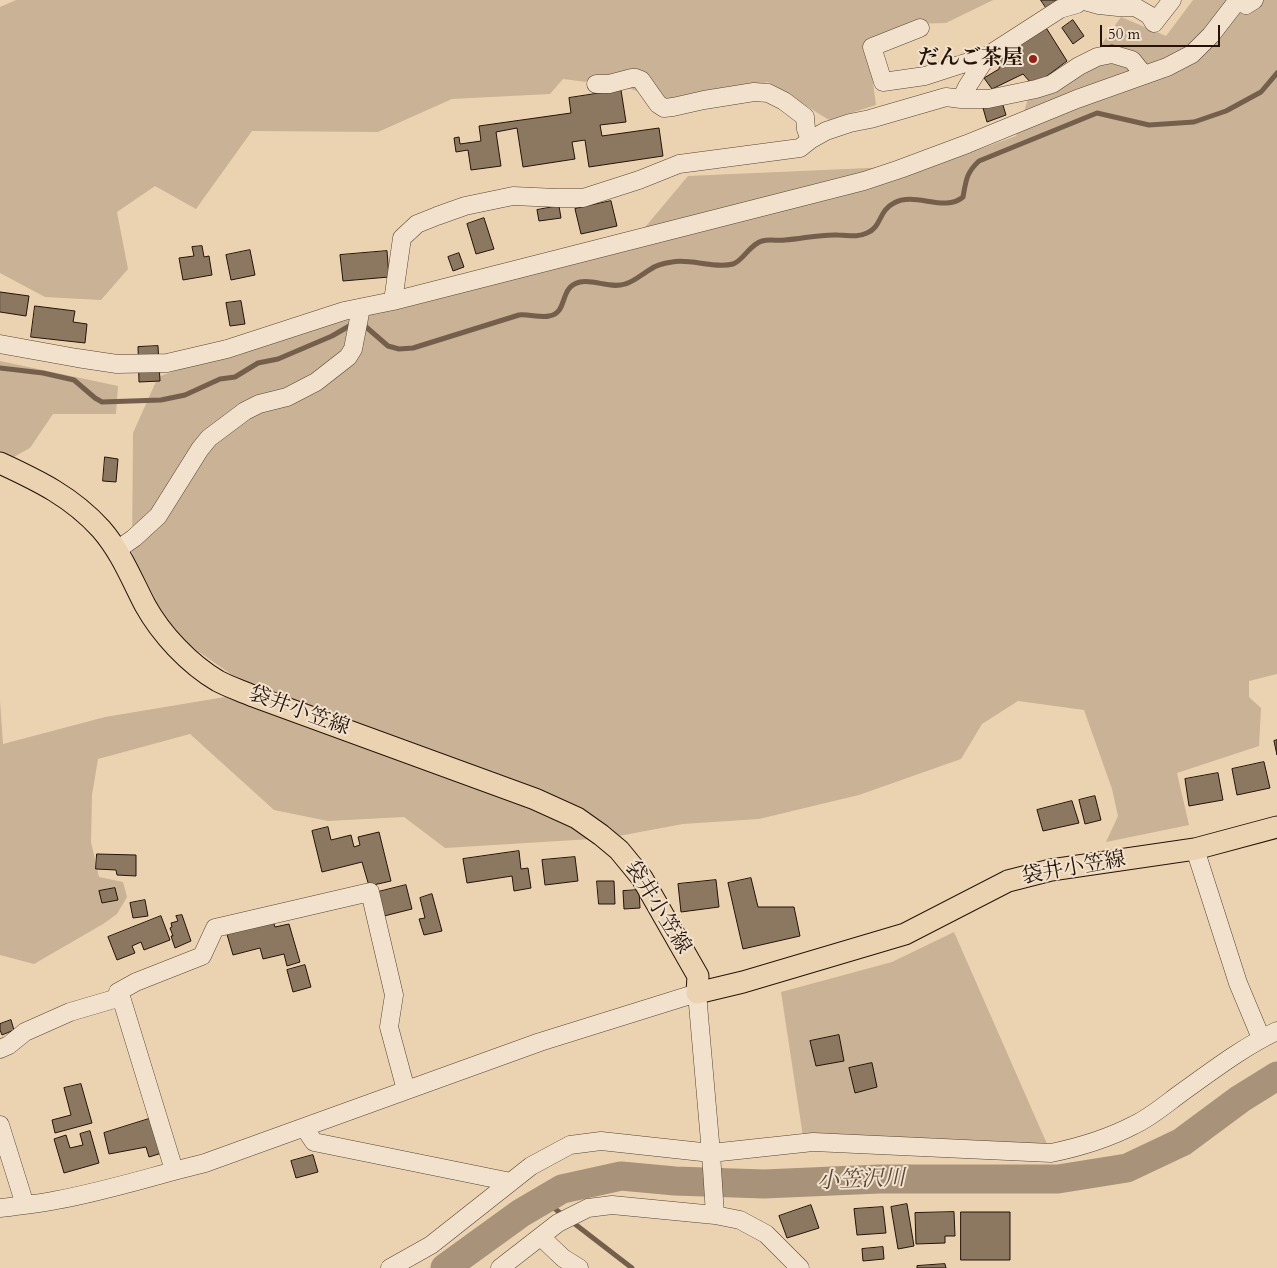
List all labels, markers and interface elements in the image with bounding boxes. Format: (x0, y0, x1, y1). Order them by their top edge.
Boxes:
scale bar (1102, 15, 1222, 47)
text: 50 m (1108, 24, 1140, 44)
place label: だんご茶屋 (918, 46, 1023, 72)
marker: だんご茶屋 (1027, 53, 1039, 65)
street label: 袋井小笠線 (245, 682, 353, 742)
street label: 袋井小笠線 (1020, 847, 1128, 891)
street label: 袋井小笠線 (618, 857, 696, 959)
water label: 小笠沢川 (817, 1166, 905, 1196)

